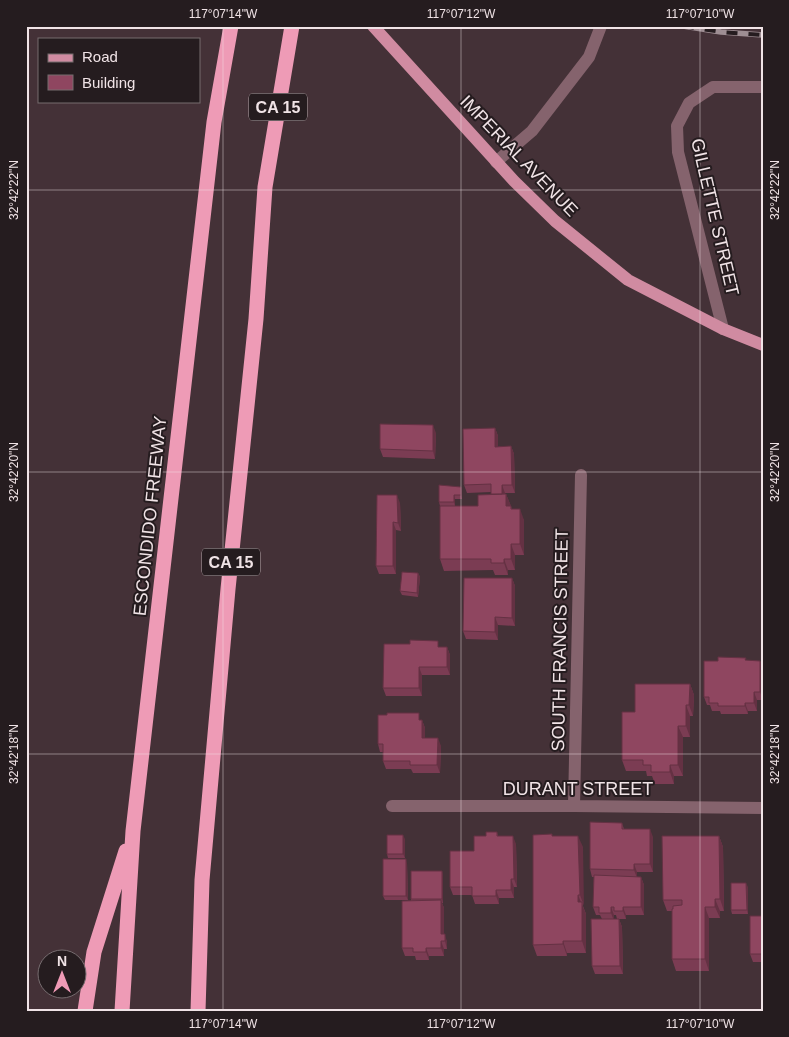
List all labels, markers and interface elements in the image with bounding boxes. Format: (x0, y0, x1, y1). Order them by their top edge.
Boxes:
text: 117°07'14"W (189, 7, 258, 21)
text: 117°07'12"W (427, 7, 496, 21)
text: 117°07'10"W (666, 7, 735, 21)
legend (38, 38, 200, 102)
text: Road (82, 48, 118, 65)
text: Building (82, 74, 135, 91)
street label: IMPERIAL AVENUE (456, 91, 582, 221)
road number: CA 15 (249, 94, 307, 120)
street label: GILLETTE STREET (687, 136, 743, 298)
text: 32°42'22"N (7, 160, 21, 220)
text: 32°42'22"N (768, 160, 782, 220)
street label: ESCONDIDO FREEWAY (130, 415, 170, 617)
text: 32°42'20"N (7, 442, 21, 502)
text: 32°42'20"N (768, 442, 782, 502)
street label: SOUTH FRANCIS STREET (548, 528, 572, 752)
road number: CA 15 (202, 548, 260, 576)
text: 32°42'18"N (7, 724, 21, 784)
text: 32°42'18"N (768, 724, 782, 784)
street label: DURANT STREET (503, 779, 653, 799)
north arrow (38, 950, 88, 1000)
text: N (57, 953, 67, 969)
text: 117°07'14"W (189, 1017, 258, 1031)
text: 117°07'12"W (427, 1017, 496, 1031)
text: 117°07'10"W (666, 1017, 735, 1031)

